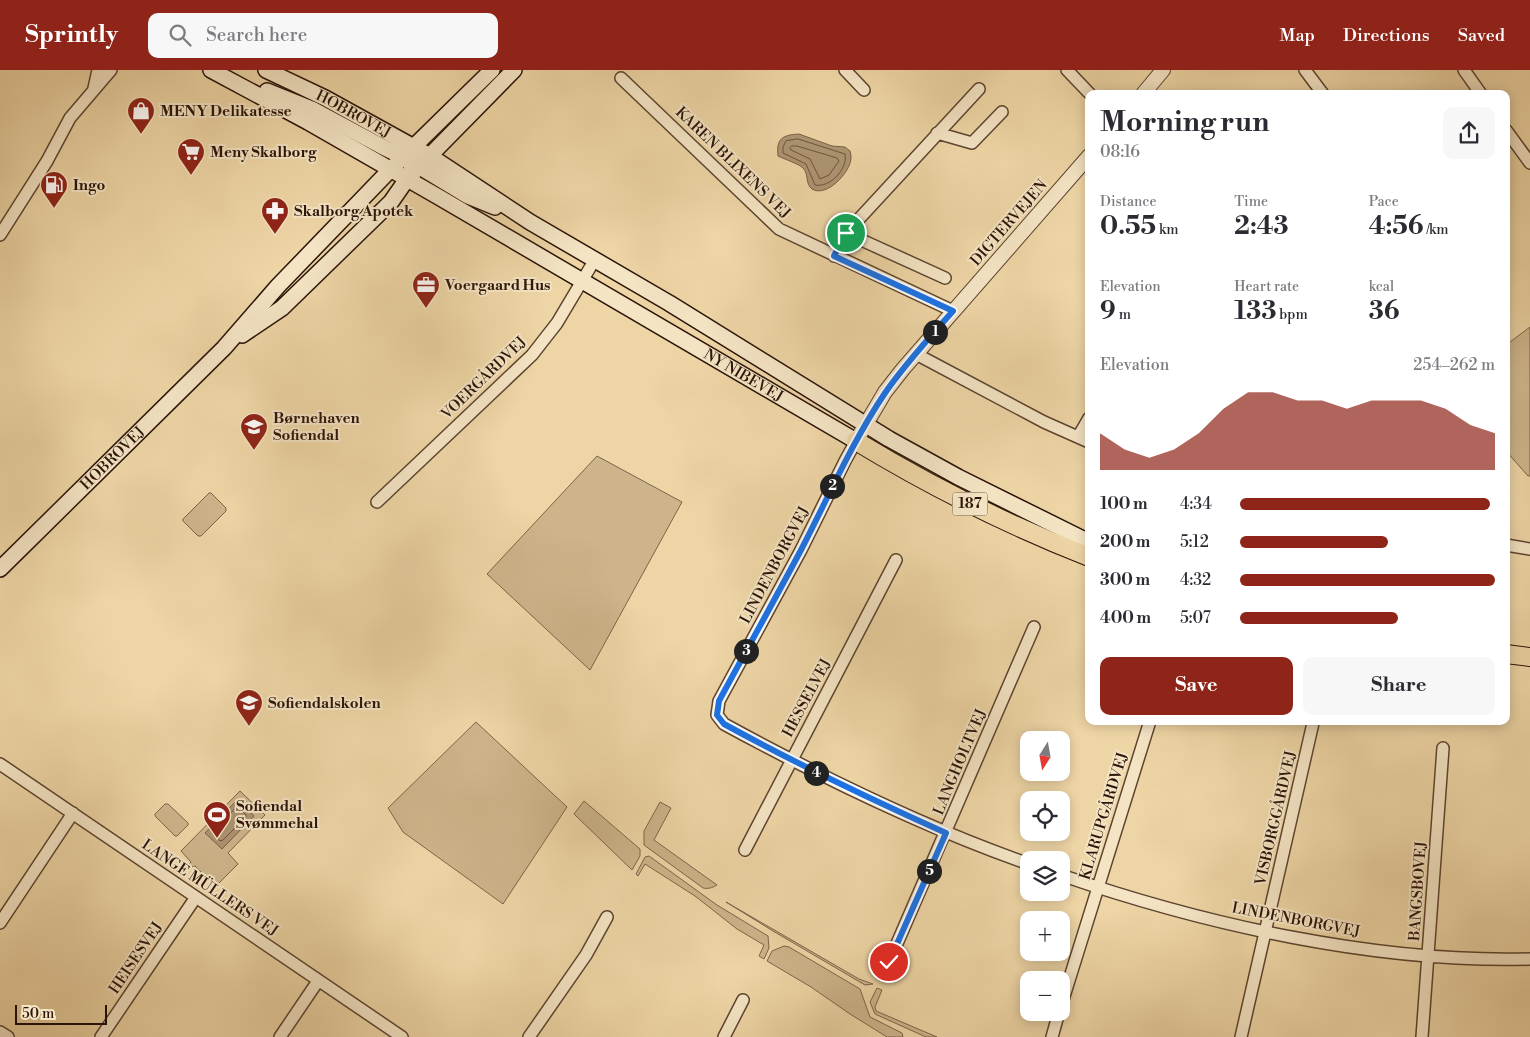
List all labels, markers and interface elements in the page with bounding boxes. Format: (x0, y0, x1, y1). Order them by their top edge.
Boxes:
search box (148, 13, 498, 58)
text: Sprintly (25, 20, 118, 50)
icon: search (166, 21, 194, 49)
text: Search here (206, 23, 307, 47)
text: Map (1279, 24, 1315, 47)
text: Directions (1343, 24, 1430, 47)
text: Saved (1458, 24, 1505, 47)
street label: HOBROVEJ (313, 86, 395, 142)
shop icon: MENY Delikatesse (126, 96, 156, 135)
place label: MENY Delikatesse (160, 102, 292, 121)
street label: KAREN BLIXENS VEJ (671, 103, 795, 223)
text: Morning run (1100, 105, 1269, 140)
button: share (1443, 107, 1495, 159)
supermarket icon: Meny Skalborg (176, 137, 206, 176)
text: 08:16 (1100, 142, 1140, 162)
place label: Meny Skalborg (210, 143, 317, 162)
fuel station icon: Ingo (39, 170, 69, 209)
place label: Ingo (73, 176, 105, 195)
street label: DIGTERVEJEN (966, 176, 1052, 270)
text: Distance (1100, 193, 1157, 211)
text: Time (1234, 193, 1268, 211)
text: Pace (1369, 193, 1399, 211)
pharmacy icon: Skalborg Apotek (260, 196, 290, 235)
place label: Skalborg Apotek (294, 202, 414, 221)
text: 0.55 (1100, 211, 1156, 242)
text: 2:43 (1234, 211, 1289, 242)
text: 4:56 (1369, 211, 1424, 242)
pin (825, 212, 867, 254)
icon: arrive (832, 219, 860, 247)
text: km (1156, 221, 1179, 239)
text: /km (1424, 221, 1449, 239)
office icon: Voergaard Hus (411, 270, 441, 309)
place label: Voergaard Hus (444, 276, 551, 295)
text: Elevation (1100, 278, 1161, 296)
text: Heart rate (1234, 278, 1299, 296)
text: kcal (1369, 278, 1394, 296)
text: 9 (1100, 296, 1116, 327)
text: 133 (1234, 296, 1276, 327)
text: 36 (1369, 296, 1399, 327)
text: m (1116, 306, 1131, 324)
text: bpm (1276, 306, 1308, 324)
pin: 1 (922, 320, 948, 344)
text: 1 (932, 323, 939, 341)
street label: VOERGÅRDVEJ (436, 332, 531, 424)
street label: NY NIBEVEJ (700, 345, 787, 406)
text: Elevation (1100, 355, 1169, 375)
text: 254–262 m (1413, 355, 1495, 375)
place label: Børnehaven Sofiendal (273, 409, 361, 445)
school or university icon: Børnehaven Sofiendal (239, 412, 269, 451)
street label: HOBROVEJ (76, 422, 149, 494)
pin: 2 (820, 474, 844, 498)
text: 2 (828, 477, 837, 495)
road number: 187 (952, 492, 988, 516)
text: 100 m (1100, 494, 1148, 514)
text: 4:34 (1180, 494, 1212, 514)
street label: LINDENBORGVEJ (736, 503, 814, 627)
text: 200 m (1100, 532, 1150, 552)
text: 5:12 (1180, 532, 1209, 552)
text: 300 m (1100, 570, 1150, 590)
text: 4:32 (1180, 570, 1211, 590)
text: 400 m (1100, 608, 1151, 628)
text: 5:07 (1180, 608, 1211, 628)
pin: 3 (734, 638, 758, 664)
text: 3 (742, 642, 751, 660)
street label: HESSELVEJ (778, 655, 836, 741)
button: Save (1100, 657, 1293, 715)
button: Share (1303, 657, 1495, 715)
school or university icon: Sofiendalskolen (234, 688, 264, 727)
place label: Sofiendalskolen (268, 694, 382, 713)
street label: LANGHOLTVEJ (929, 706, 991, 818)
north arrow (1020, 731, 1070, 781)
map controls (1020, 731, 1070, 1021)
street label: VISBORGGÅRDVEJ (1250, 748, 1301, 888)
street label: KLARUPGÅRDVEJ (1075, 749, 1132, 882)
pin: 4 (804, 760, 828, 786)
text: 4 (812, 764, 821, 782)
button: locate (1020, 791, 1070, 841)
place label: Sofiendal Svømmehal (236, 797, 318, 833)
sports icon: Sofiendal Svømmehal (202, 800, 232, 839)
street label: LANGE MÜLLERS VEJ (138, 834, 283, 941)
street label: BANGSBOVEJ (1405, 840, 1431, 943)
button: layers (1020, 851, 1070, 901)
pin: 5 (916, 858, 942, 884)
text: 5 (925, 862, 934, 880)
street label: LINDENBORGVEJ (1230, 898, 1362, 942)
button: + (1020, 911, 1070, 961)
street label: HEISESVEJ (105, 918, 167, 998)
pin (868, 941, 910, 983)
icon: check (875, 948, 903, 976)
button: − (1020, 971, 1070, 1021)
scale bar (15, 1002, 108, 1025)
text: 50 m (22, 1005, 54, 1023)

